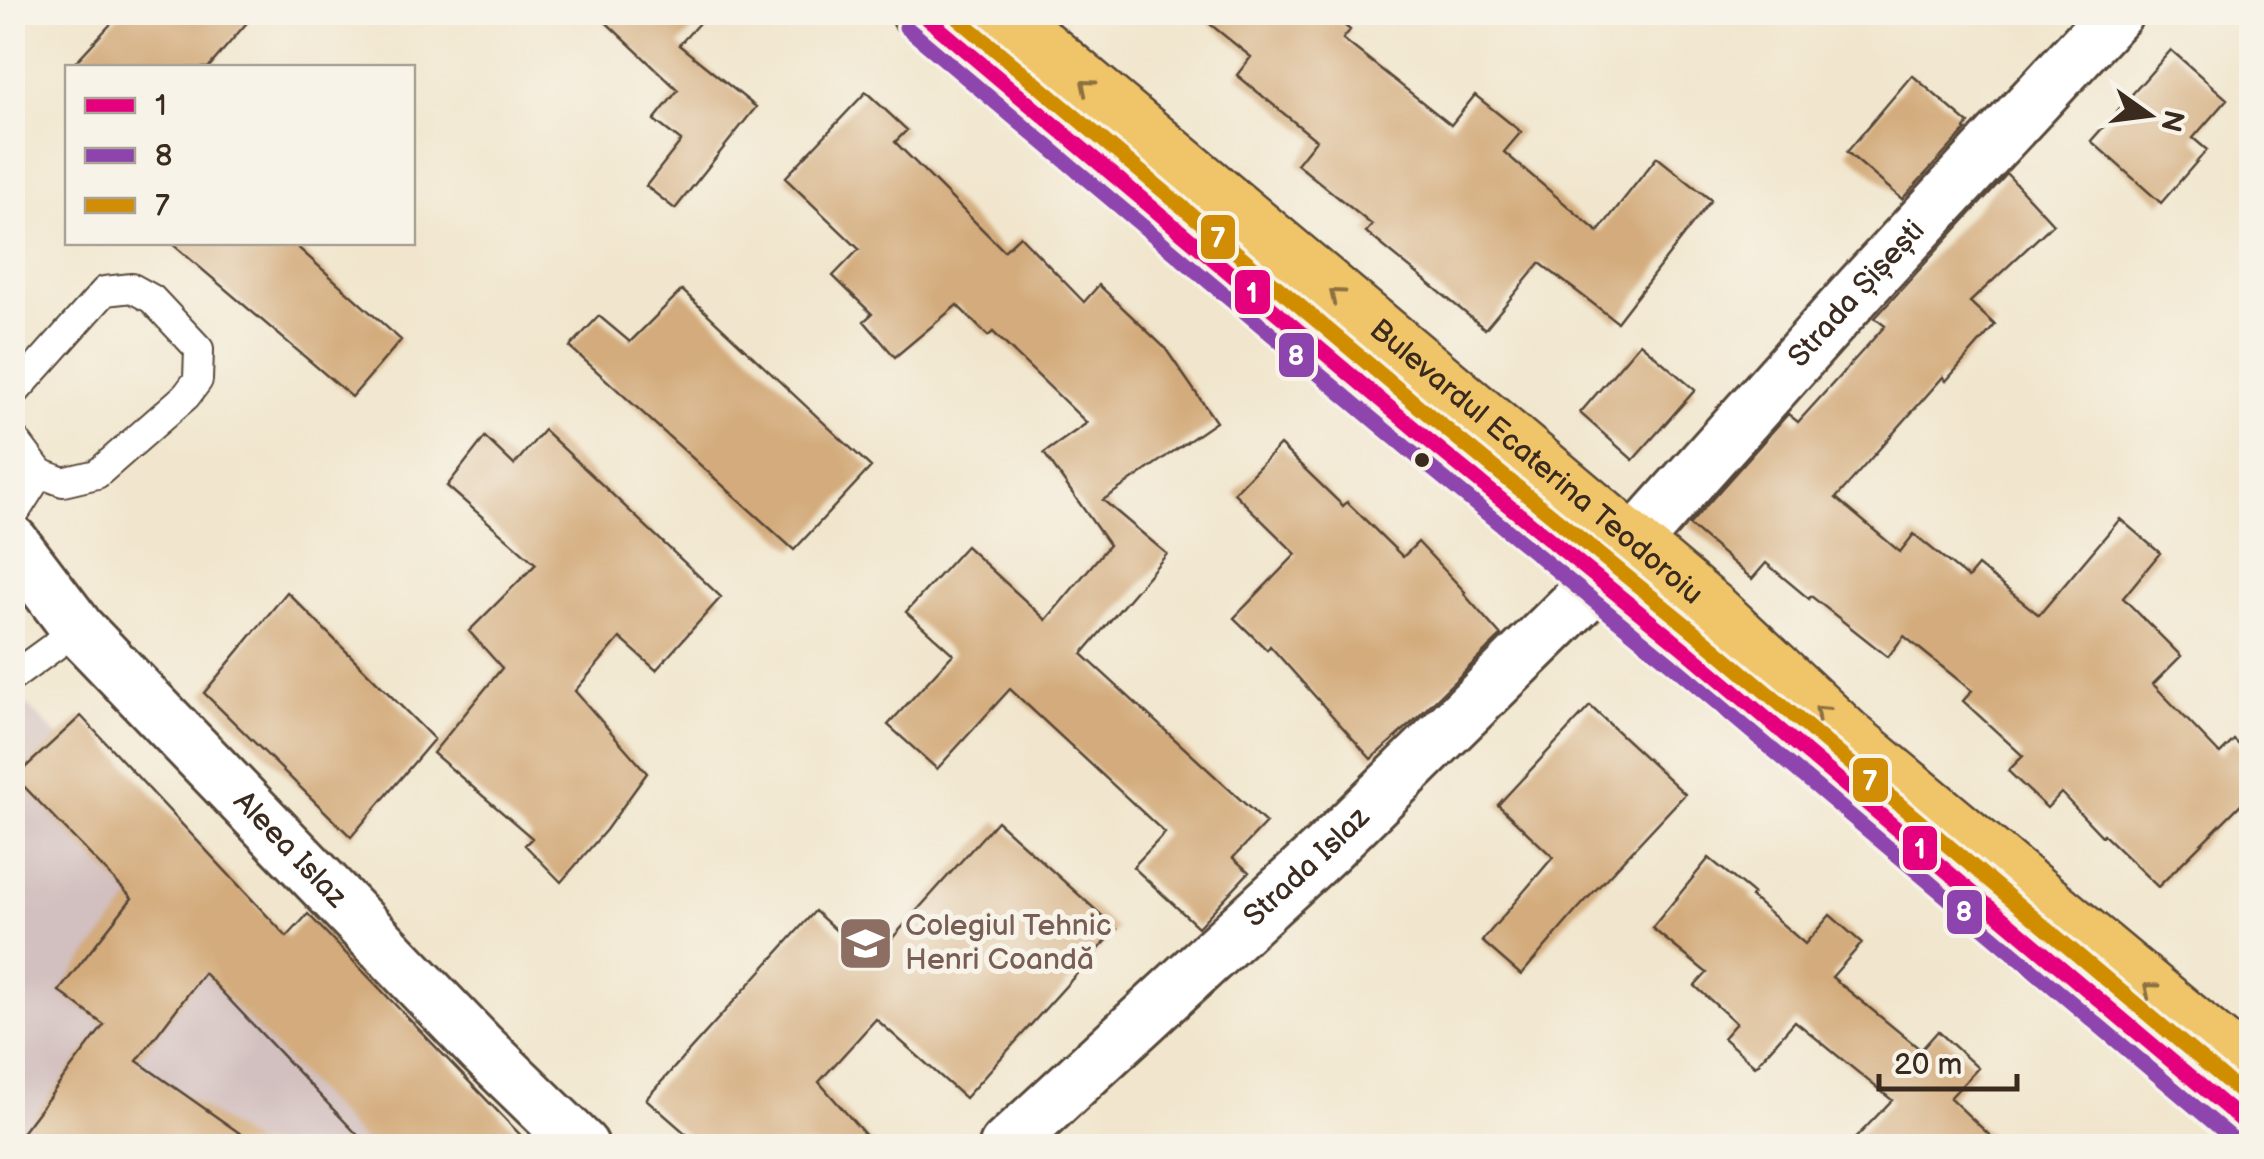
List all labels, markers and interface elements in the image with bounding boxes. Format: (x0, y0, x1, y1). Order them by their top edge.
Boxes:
legend (65, 65, 415, 245)
north arrow (2099, 65, 2199, 165)
one-way arrow (1081, 80, 1099, 98)
text: 1 (155, 88, 167, 124)
text: N (2153, 106, 2190, 135)
text: 8 (155, 138, 173, 174)
text: 7 (155, 188, 170, 224)
line badge: 7 (1199, 213, 1237, 261)
street label: Strada Șișești (1781, 213, 1933, 375)
text: 7 (1210, 222, 1226, 255)
line badge: 1 (1233, 268, 1272, 316)
text: 1 (1246, 277, 1258, 310)
one-way arrow (1330, 288, 1348, 306)
street label: Bulevardul Ecaterina Teodoroiu (1362, 312, 1710, 612)
line badge: 8 (1277, 331, 1316, 379)
text: 8 (1288, 340, 1304, 373)
unlabelled marker (1412, 450, 1432, 470)
one-way arrow (1814, 706, 1833, 724)
line badge: 7 (1851, 756, 1890, 804)
text: 7 (1862, 765, 1878, 798)
street label: Aleea Islaz (226, 784, 355, 916)
street label: Strada Islaz (1236, 799, 1377, 935)
line badge: 1 (1901, 824, 1939, 872)
text: 1 (1914, 833, 1926, 866)
line badge: 8 (1945, 888, 1984, 936)
text: 8 (1956, 896, 1972, 929)
place label: Colegiul Tehnic Henri Coandă (905, 908, 1112, 978)
school or university icon: Colegiul Tehnic Henri Coandă (836, 913, 896, 973)
one-way arrow (2143, 983, 2161, 1001)
scale bar (1879, 1029, 2016, 1091)
text: 20 m (1894, 1047, 1962, 1083)

